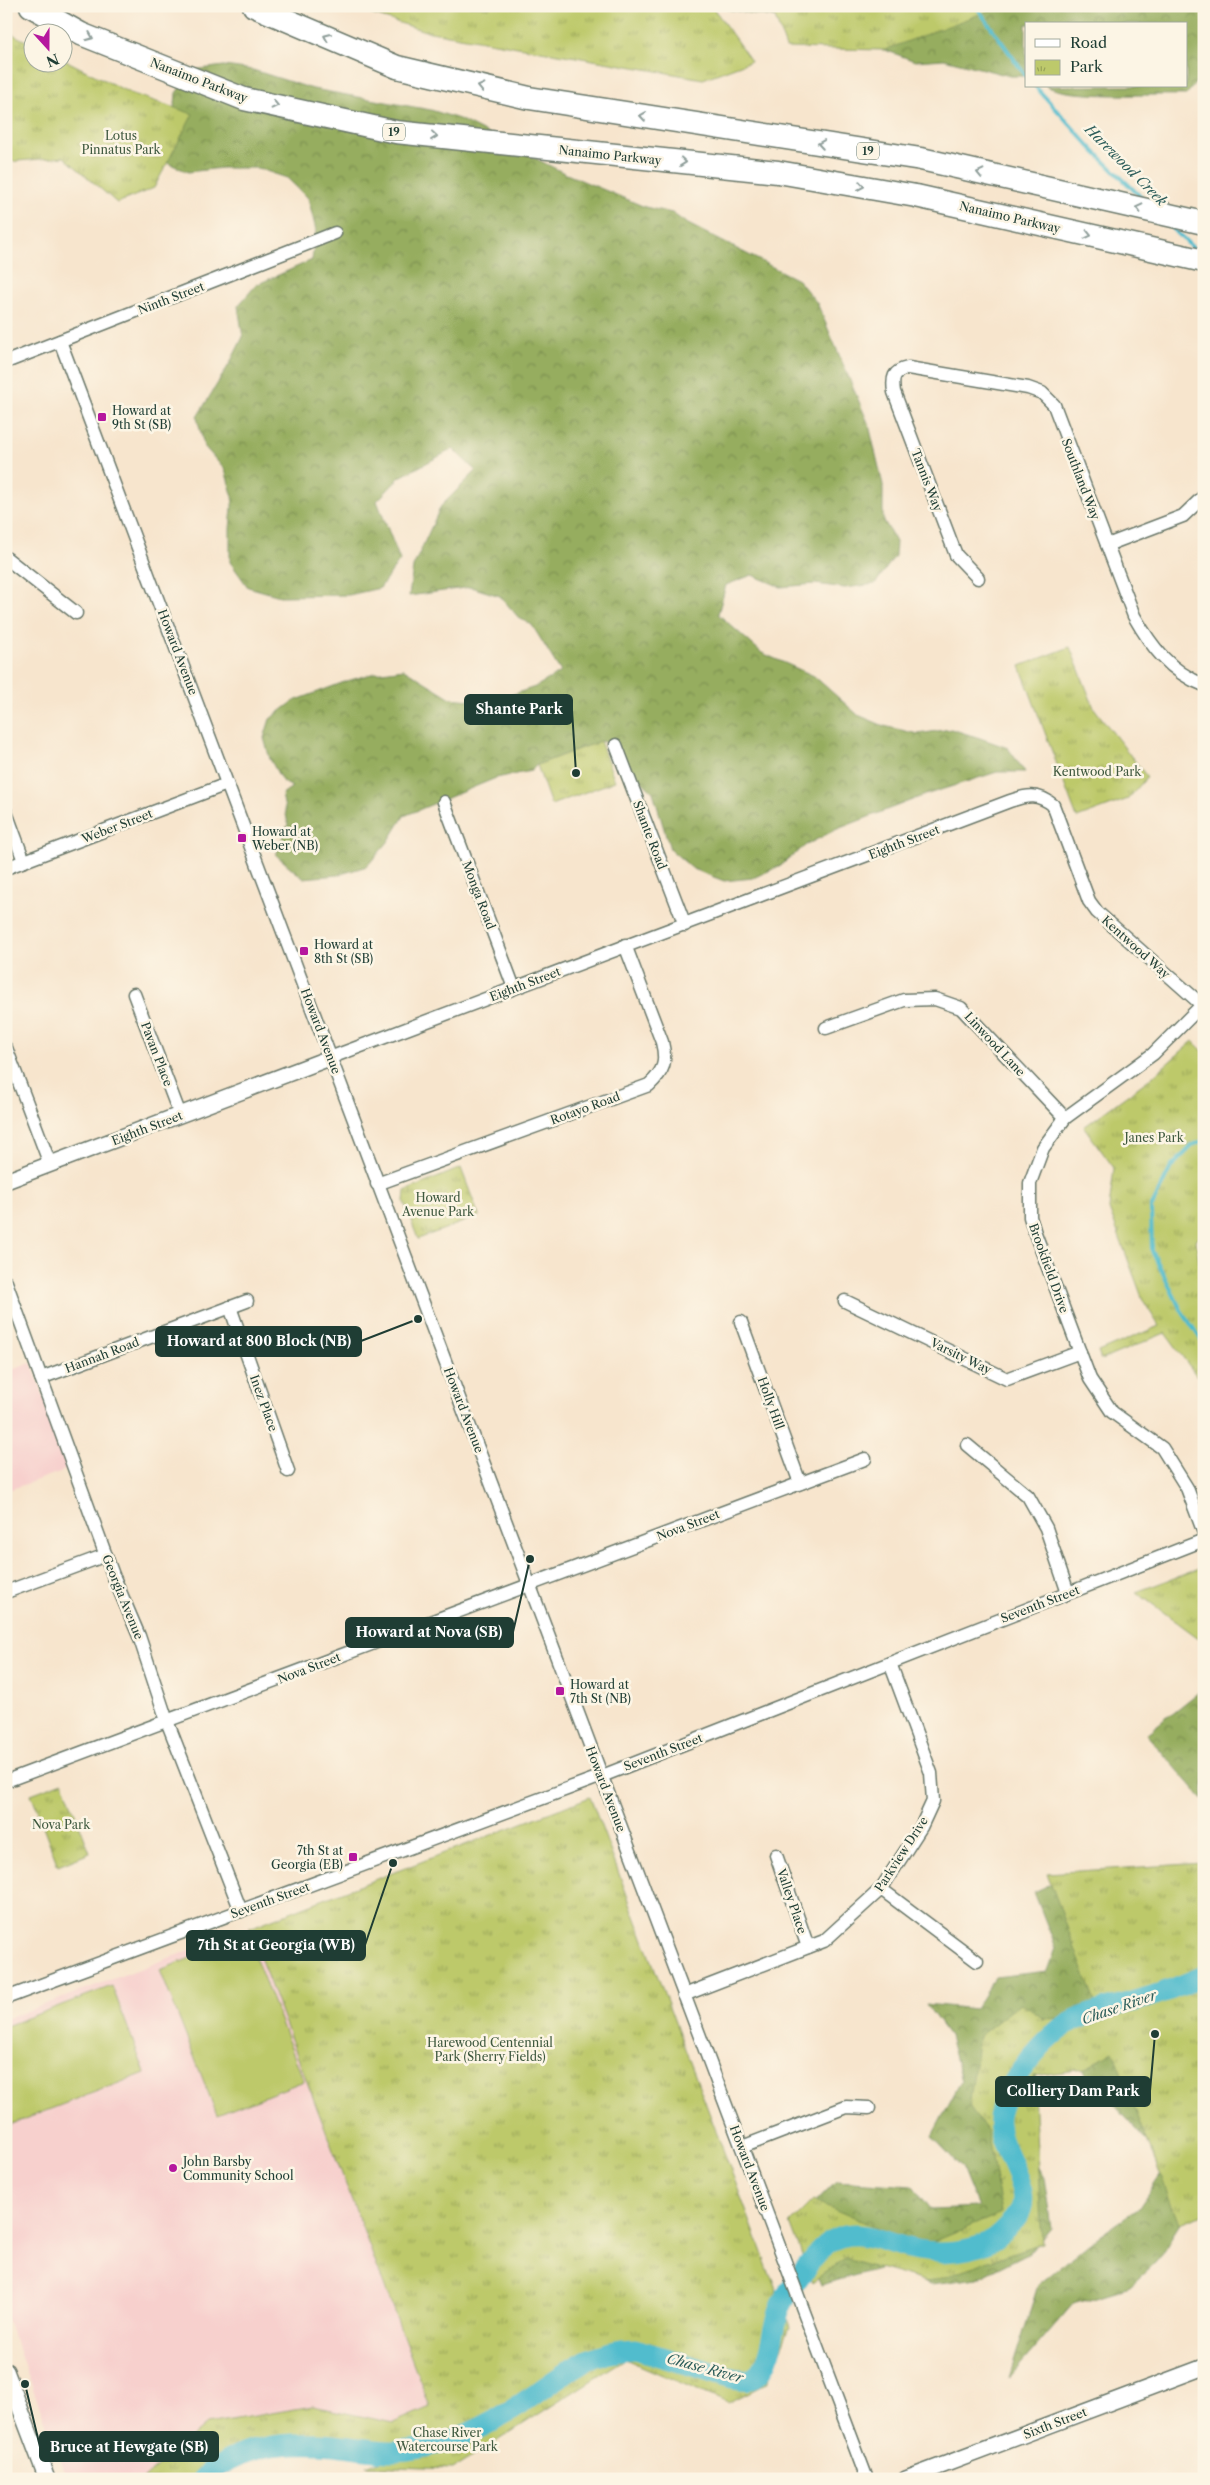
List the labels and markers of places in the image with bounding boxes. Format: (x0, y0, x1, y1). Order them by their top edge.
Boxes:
place label: Howard at 9th St (SB) (112, 403, 172, 432)
marker: Howard at 9th St (SB) (96, 411, 108, 423)
callout: Shante Park (465, 695, 572, 724)
place label: Howard at Weber (NB) (251, 824, 319, 853)
marker: Howard at Weber (NB) (236, 832, 248, 844)
place label: Howard at 8th St (SB) (314, 937, 374, 966)
marker: Howard at 8th St (SB) (298, 945, 310, 957)
callout: Howard at 800 Block (NB) (156, 1327, 361, 1356)
callout: Howard at Nova (SB) (346, 1618, 513, 1647)
place label: Howard at 7th St (NB) (570, 1677, 631, 1706)
marker: Howard at 7th St (NB) (554, 1685, 566, 1697)
place label: 7th St at Georgia (EB) (271, 1843, 344, 1872)
marker: 7th St at Georgia (EB) (347, 1851, 359, 1863)
callout: 7th St at Georgia (WB) (187, 1931, 365, 1960)
callout: Colliery Dam Park (996, 2077, 1150, 2106)
place label: John Barsby Community School (181, 2154, 294, 2183)
marker: John Barsby Community School (167, 2162, 179, 2174)
callout: Bruce at Hewgate (SB) (40, 2432, 218, 2461)

